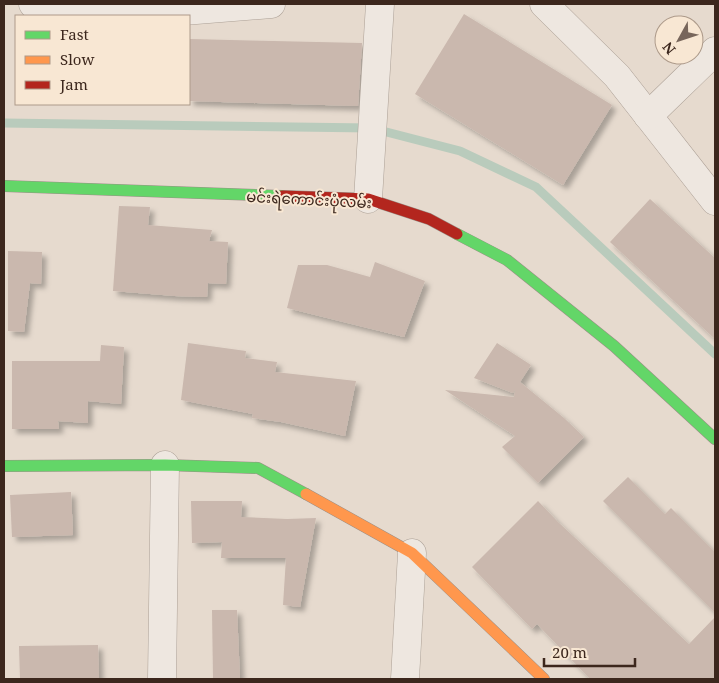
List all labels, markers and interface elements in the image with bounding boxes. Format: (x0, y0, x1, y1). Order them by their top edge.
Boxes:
legend (15, 15, 190, 105)
north arrow (654, 15, 704, 65)
text: Fast (60, 24, 89, 44)
text: N (658, 38, 679, 59)
text: Slow (60, 49, 94, 69)
text: Jam (59, 74, 88, 94)
street label: မင်းရဲကောင်းပုံလမ်း (246, 186, 372, 215)
scale bar (544, 636, 635, 668)
text: 20 m (552, 642, 587, 662)

